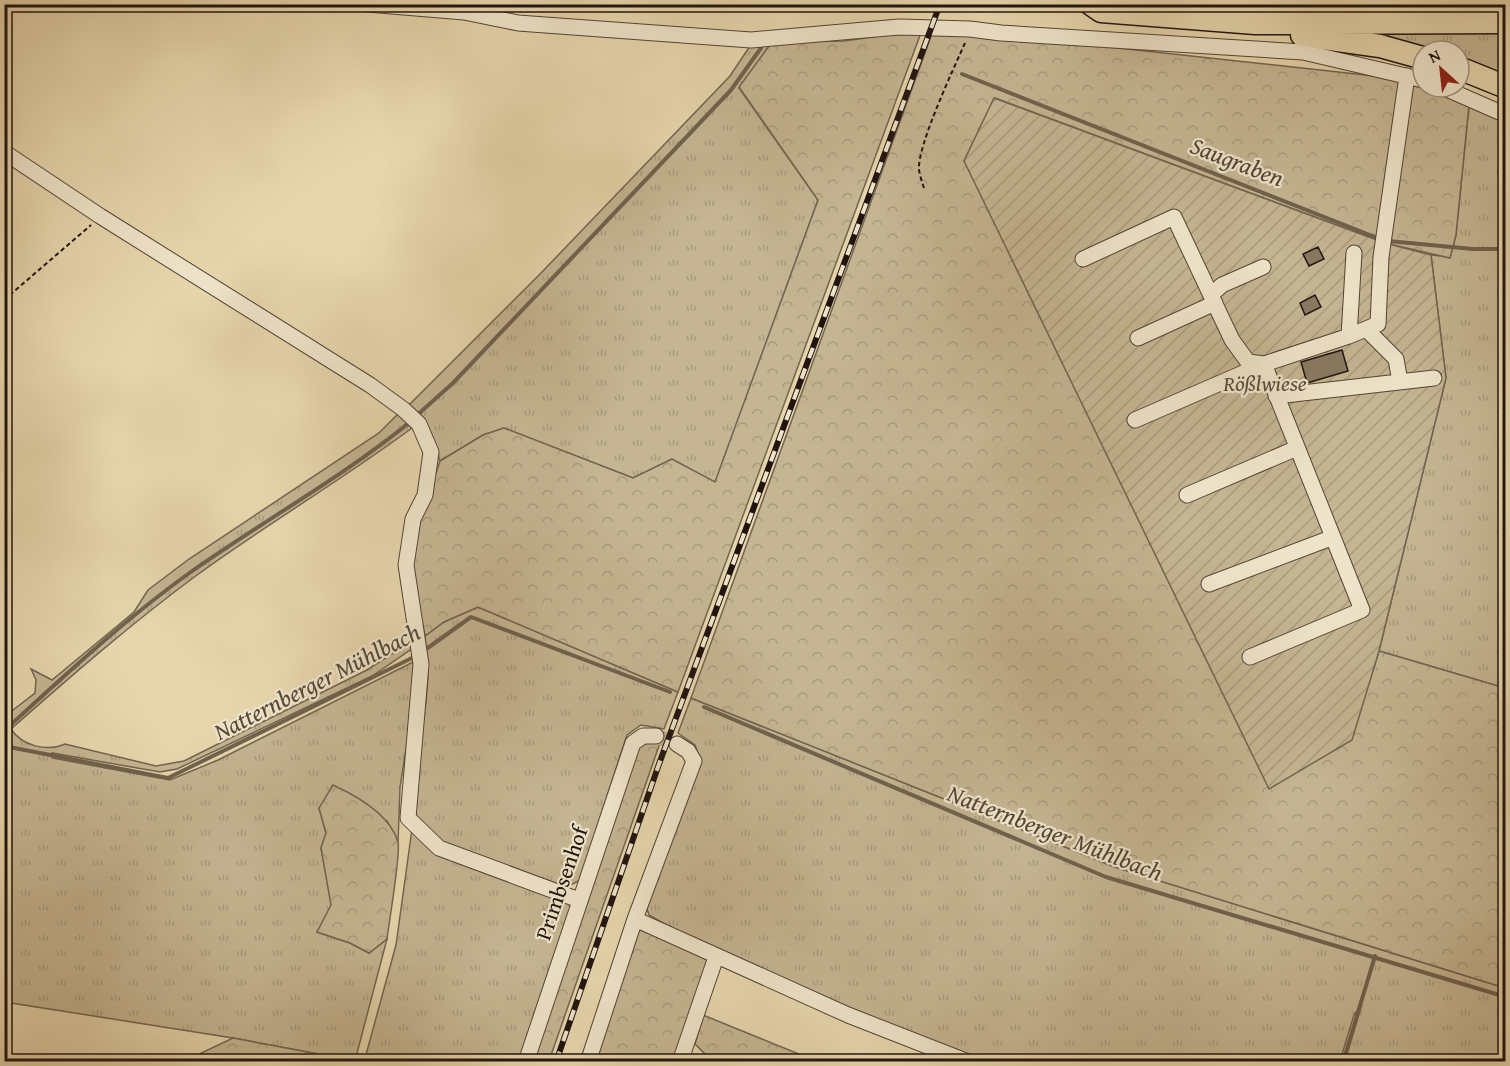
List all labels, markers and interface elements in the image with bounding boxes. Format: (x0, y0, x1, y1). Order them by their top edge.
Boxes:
north arrow (1411, 39, 1471, 99)
text: N (1424, 42, 1445, 69)
water label: Saugraben (1185, 128, 1289, 195)
park label: Rößlwiese (1222, 367, 1307, 399)
water label: Natternberger Mühlbach (206, 614, 426, 749)
water label: Natternberger Mühlbach (942, 775, 1168, 890)
street label: Primbsenhof (527, 819, 596, 944)

